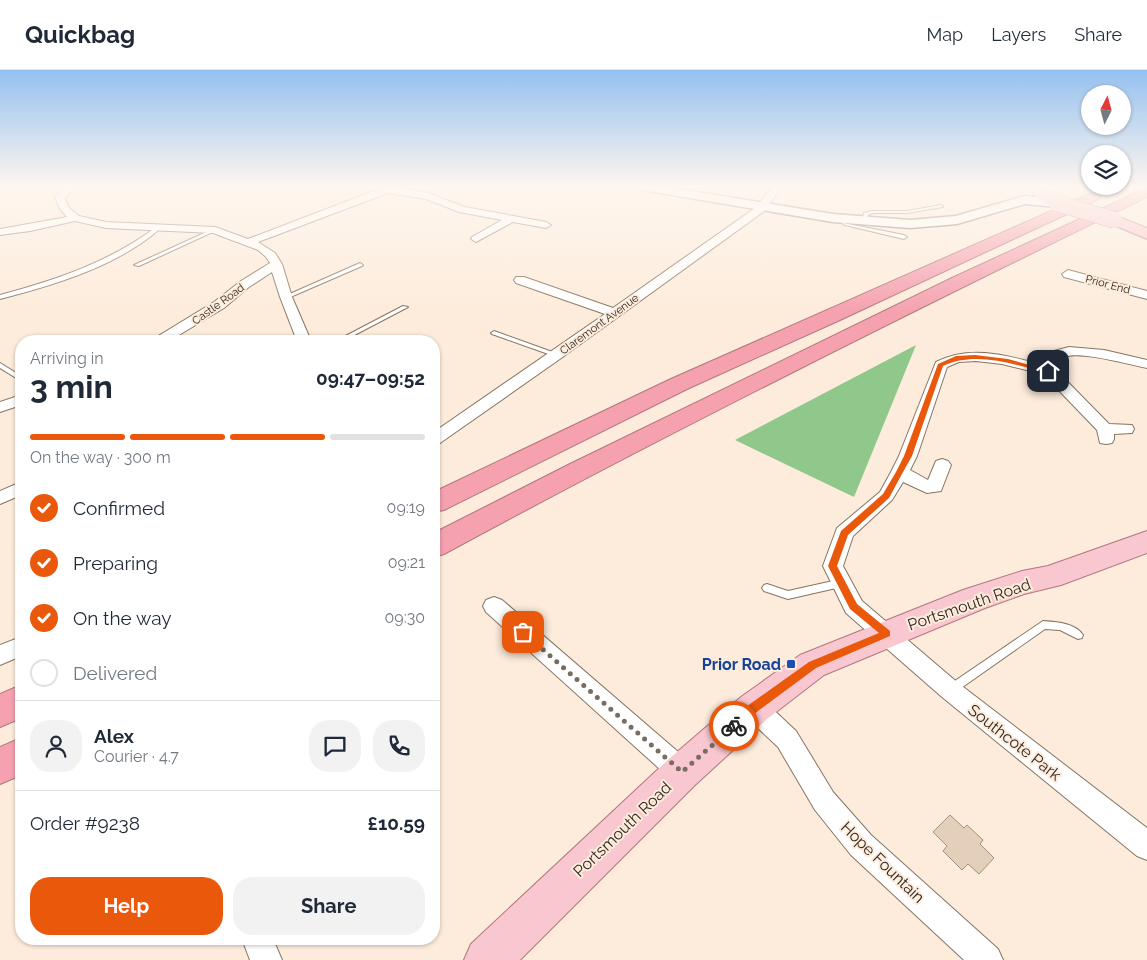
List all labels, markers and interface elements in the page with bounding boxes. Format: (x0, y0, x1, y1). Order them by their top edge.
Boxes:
text: Quickbag (25, 20, 135, 49)
text: Map (927, 24, 963, 45)
text: Layers (991, 24, 1046, 45)
text: Share (1074, 24, 1122, 45)
north arrow (1081, 85, 1131, 135)
map controls (1081, 85, 1131, 195)
button: layers (1081, 145, 1131, 195)
street label: Prior End (1084, 272, 1132, 297)
street label: Castle Road (190, 281, 247, 328)
street label: Claremont Avenue (557, 291, 642, 357)
text: Arriving in (30, 349, 104, 368)
pin (1027, 350, 1069, 392)
icon: home (1034, 357, 1062, 385)
text: 09:47–09:52 (316, 367, 425, 389)
text: 3 min (30, 368, 113, 405)
text: On the way · 300 m (30, 448, 171, 467)
icon: check (30, 494, 58, 522)
text: Confirmed (73, 497, 165, 519)
text: 09:19 (387, 498, 425, 517)
icon: check (30, 549, 58, 577)
text: Preparing (73, 552, 158, 574)
text: 09:21 (388, 553, 425, 572)
street label: Portsmouth Road (905, 574, 1033, 634)
icon: check (30, 604, 58, 632)
text: On the way (73, 607, 172, 629)
text: 09:30 (384, 608, 425, 627)
pin (502, 611, 544, 653)
icon: bag (509, 618, 537, 646)
place label: Prior Road (702, 655, 781, 674)
marker: Prior Road (785, 658, 797, 670)
text: Delivered (73, 662, 157, 684)
street label: Southcote Park (964, 700, 1065, 785)
courier (709, 701, 759, 751)
icon: bike (720, 712, 748, 740)
button: person (30, 720, 82, 772)
button: chat (309, 720, 361, 772)
button: phone (373, 720, 425, 772)
text: Alex (94, 725, 134, 747)
text: Courier · 4.7 (94, 747, 179, 766)
street label: Portsmouth Road (569, 778, 675, 881)
text: Order #9238 (30, 812, 140, 834)
text: £10.59 (368, 812, 425, 834)
street label: Hope Fountain (837, 818, 928, 907)
button: Help (30, 877, 223, 935)
button: Share (233, 877, 425, 935)

